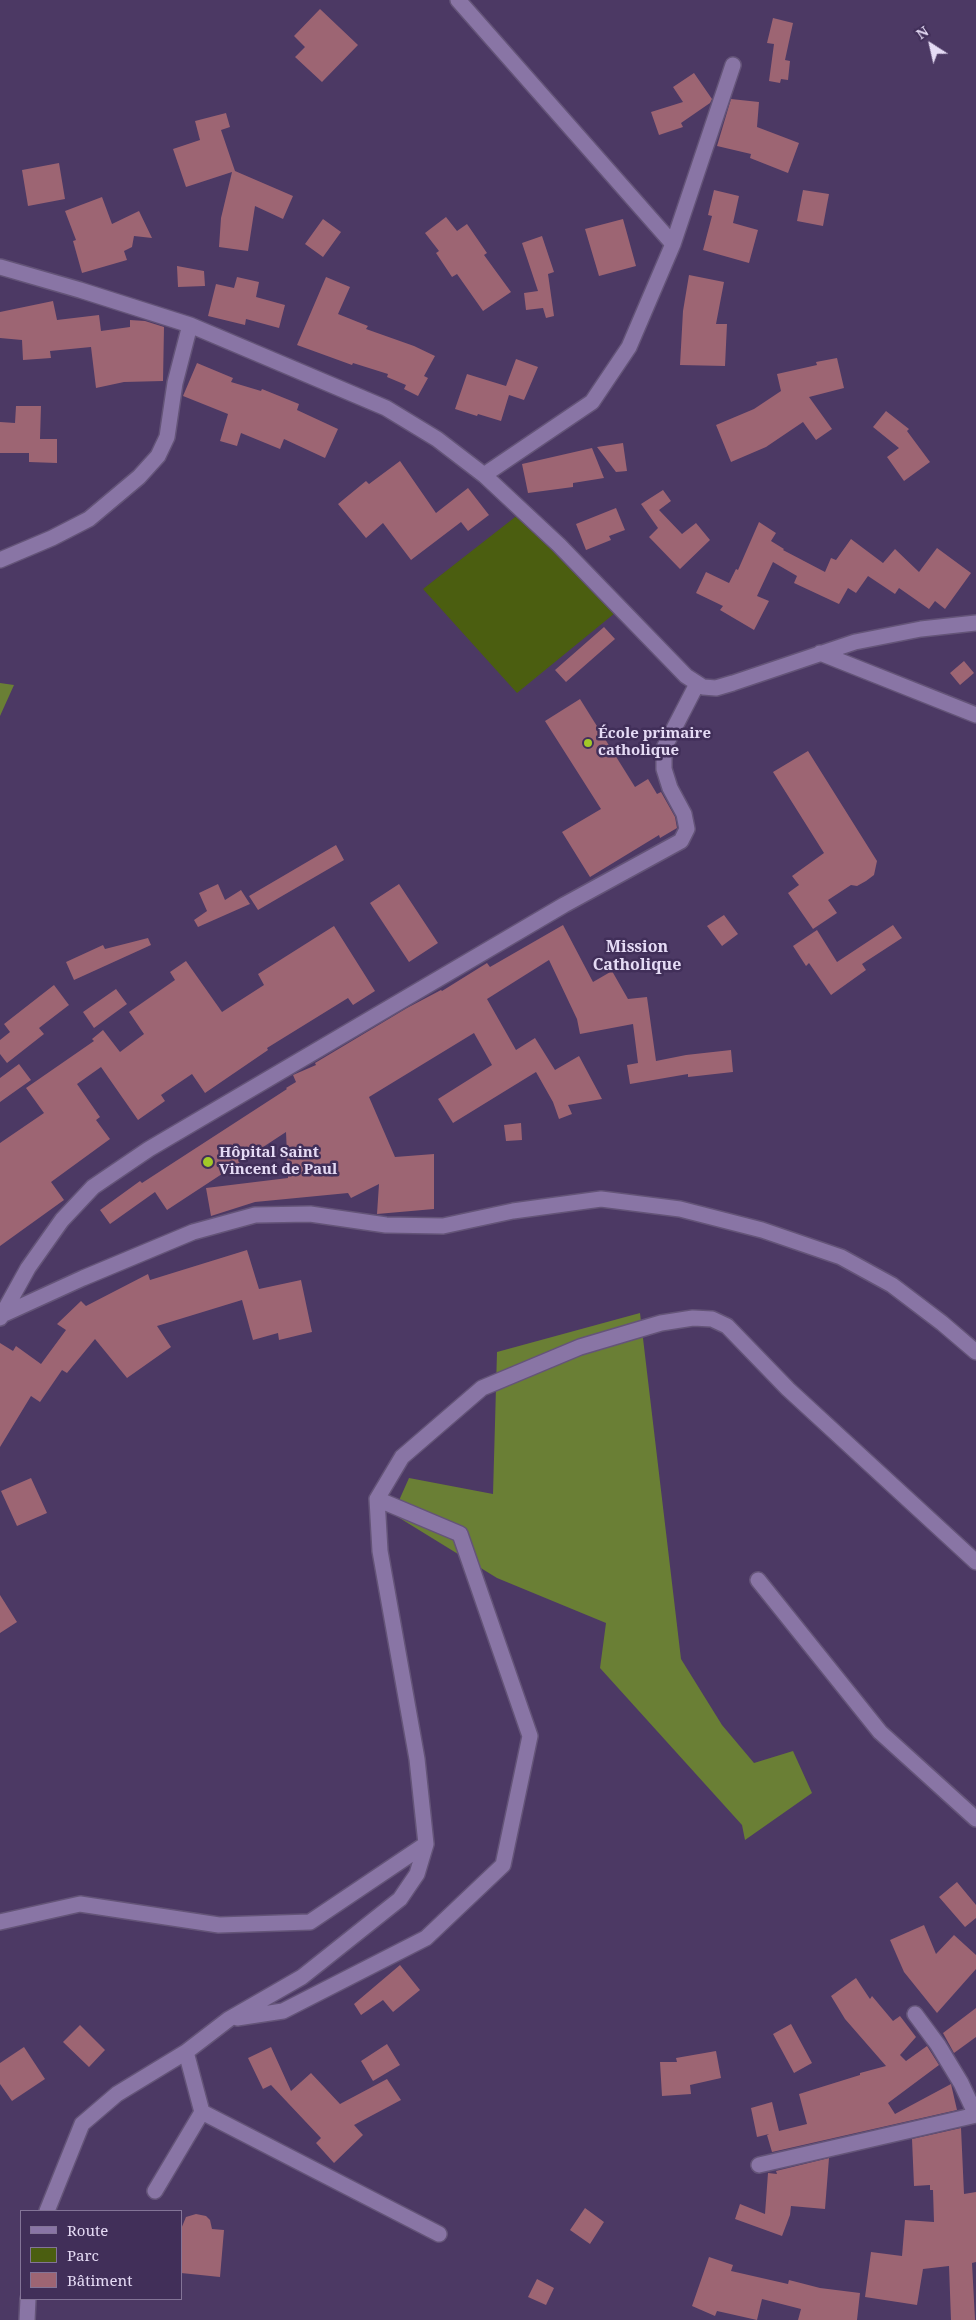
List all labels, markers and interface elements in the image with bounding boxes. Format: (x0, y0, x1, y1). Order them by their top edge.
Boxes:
north arrow (906, 20, 956, 70)
text: N (912, 21, 932, 43)
place label: École primaire catholique (598, 725, 711, 760)
marker: École primaire catholique (582, 737, 594, 749)
district label: Mission Catholique (593, 937, 681, 975)
place label: Hôpital Saint Vincent de Paul (219, 1144, 337, 1179)
marker: Hôpital Saint Vincent de Paul (201, 1155, 215, 1169)
legend (20, 2210, 182, 2300)
text: Route (67, 2220, 108, 2240)
text: Parc (67, 2245, 99, 2265)
text: Bâtiment (67, 2270, 133, 2290)

